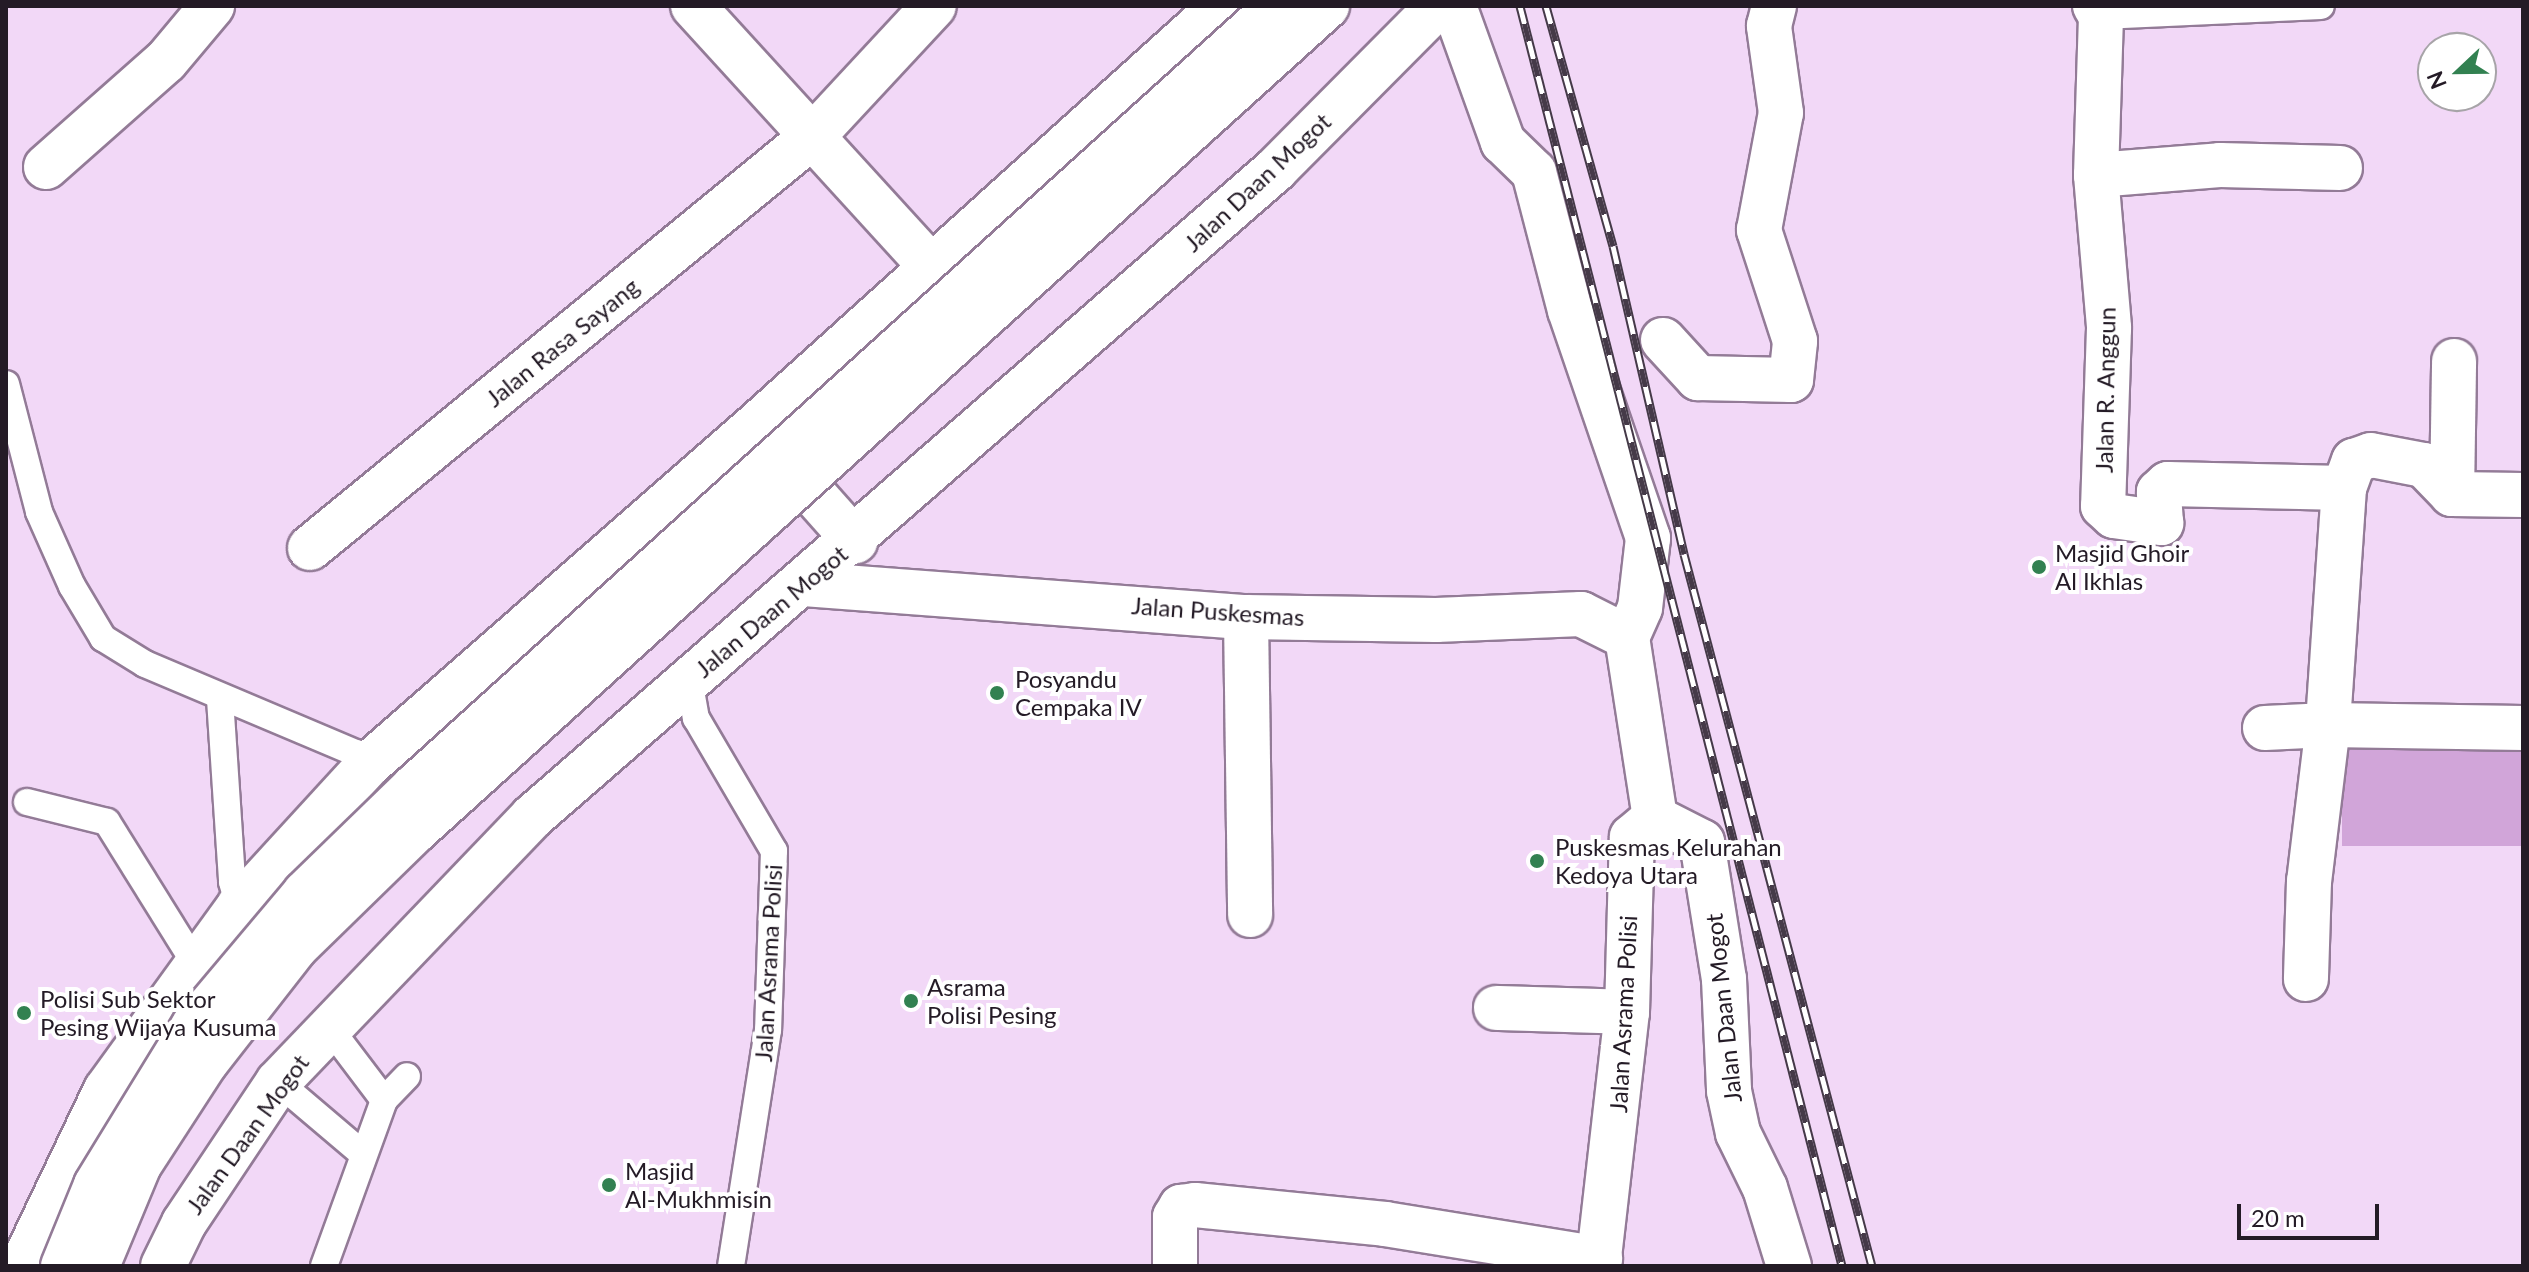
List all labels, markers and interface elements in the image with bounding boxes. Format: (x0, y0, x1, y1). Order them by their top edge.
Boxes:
north arrow (2417, 32, 2497, 112)
text: N (2420, 68, 2452, 93)
street label: Jalan Daan Mogot (1178, 107, 1336, 257)
street label: Jalan Rasa Sayang (480, 272, 644, 412)
street label: Jalan R. Anggun (2089, 306, 2121, 474)
street label: Jalan Daan Mogot (689, 539, 853, 683)
place label: Masjid Ghoir Al Ikhlas (2055, 539, 2189, 595)
marker: Masjid Ghoir Al Ikhlas (2030, 558, 2048, 576)
street label: Jalan Puskesmas (1130, 591, 1306, 631)
place label: Posyandu Cempaka IV (1015, 665, 1142, 721)
marker: Posyandu Cempaka IV (986, 682, 1008, 704)
place label: Puskesmas Kelurahan Kedoya Utara (1555, 833, 1782, 889)
marker: Puskesmas Kelurahan Kedoya Utara (1526, 850, 1548, 872)
street label: Jalan Asrama Polisi (748, 863, 788, 1063)
street label: Jalan Daan Mogot (1699, 912, 1747, 1104)
street label: Jalan Asrama Polisi (1603, 914, 1643, 1114)
place label: Asrama Polisi Pesing (927, 973, 1057, 1029)
place label: Polisi Sub Sektor Pesing Wijaya Kusuma (40, 985, 277, 1041)
marker: Asrama Polisi Pesing (902, 992, 920, 1010)
marker: Polisi Sub Sektor Pesing Wijaya Kusuma (15, 1004, 33, 1022)
street label: Jalan Daan Mogot (180, 1049, 314, 1219)
place label: Masjid Al-Mukhmisin (625, 1157, 772, 1213)
marker: Masjid Al-Mukhmisin (600, 1176, 618, 1194)
scale bar (2241, 1188, 2383, 1238)
text: 20 m (2251, 1203, 2305, 1232)

